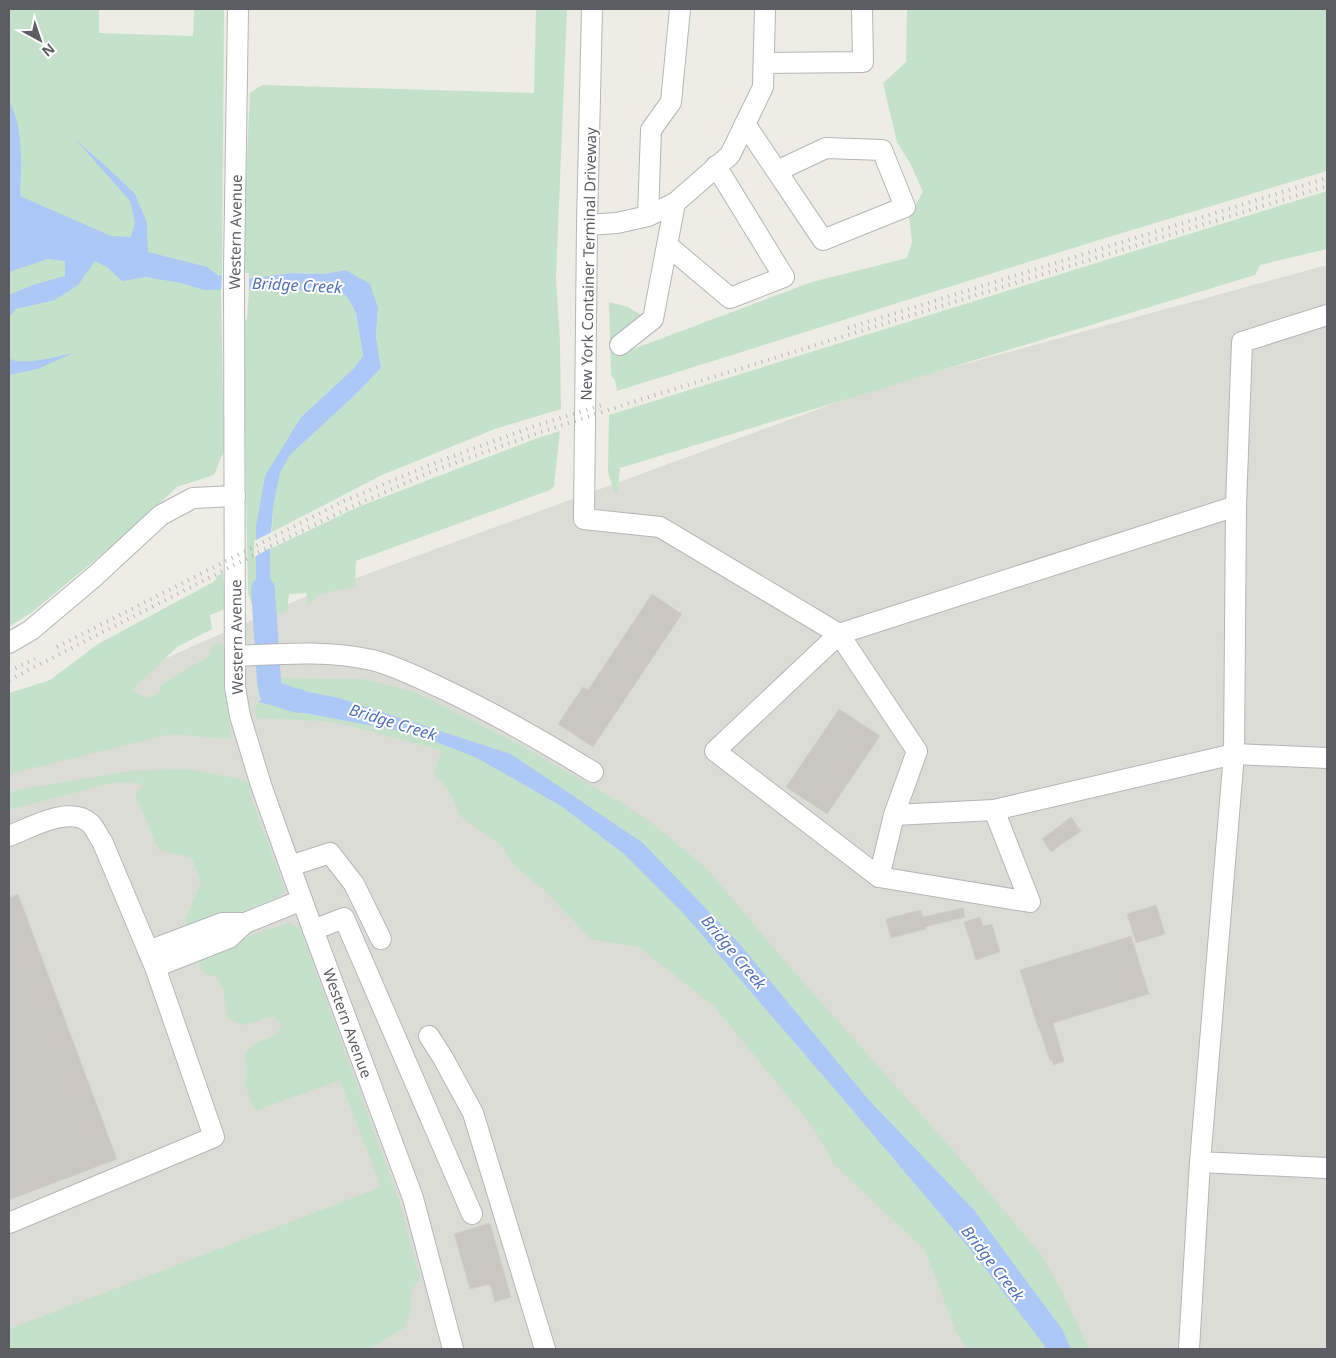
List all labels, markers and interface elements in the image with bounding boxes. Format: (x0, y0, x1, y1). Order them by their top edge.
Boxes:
north arrow (15, 15, 65, 65)
text: N (38, 39, 59, 61)
street label: New York Container Terminal Driveway (576, 127, 600, 401)
street label: Western Avenue (224, 174, 246, 290)
water label: Bridge Creek (251, 272, 344, 298)
street label: Western Avenue (225, 579, 247, 695)
water label: Bridge Creek (347, 698, 440, 746)
water label: Bridge Creek (697, 910, 772, 994)
street label: Western Avenue (319, 965, 377, 1081)
water label: Bridge Creek (957, 1221, 1030, 1306)

